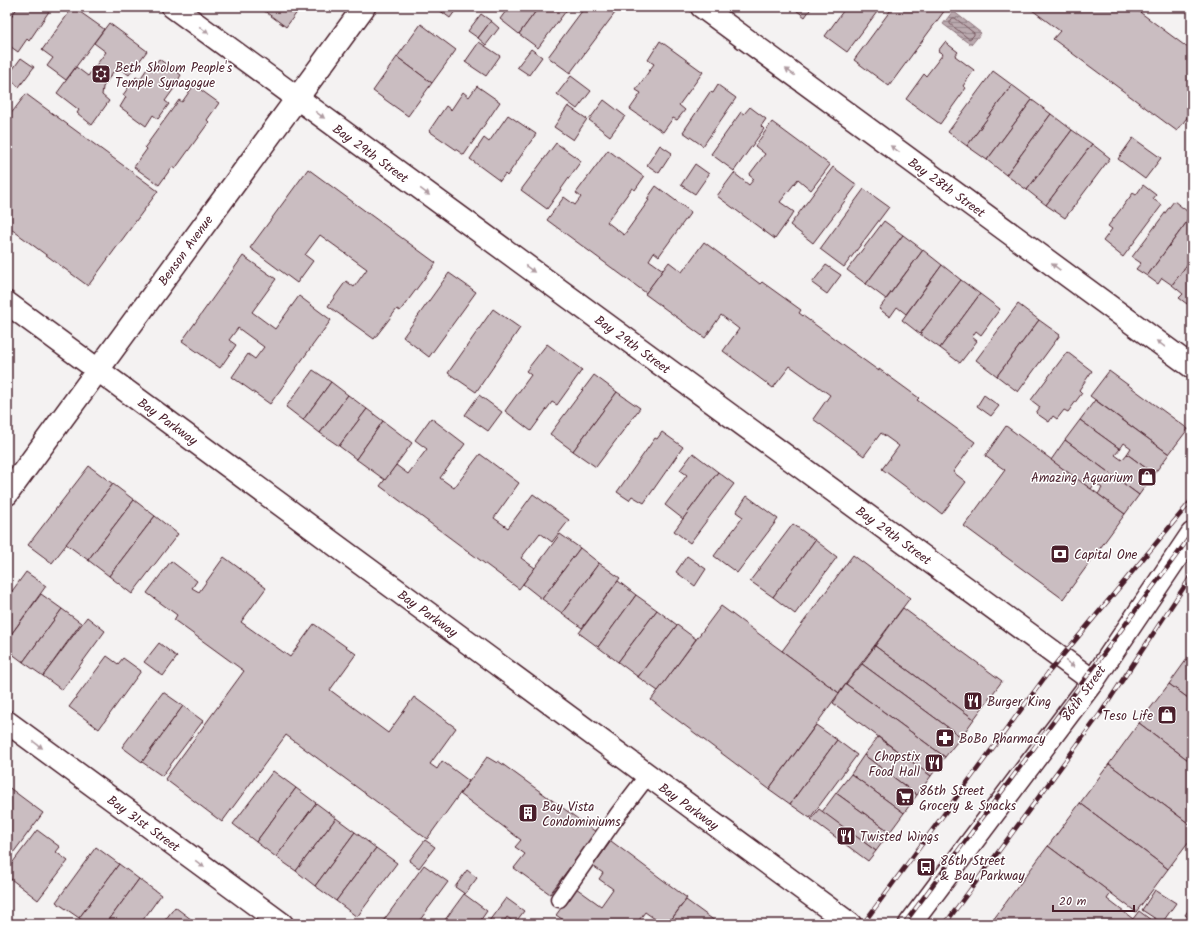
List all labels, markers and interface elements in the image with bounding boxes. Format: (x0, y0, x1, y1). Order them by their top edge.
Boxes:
one-way arrow (199, 26, 210, 34)
place label: Beth Sholom People's Temple Synagogue (115, 58, 233, 94)
synagogue icon: Beth Sholom People's Temple Synagogue (90, 63, 112, 85)
one-way arrow (785, 68, 795, 76)
one-way arrow (315, 111, 326, 120)
street label: Bay 29th Street (328, 119, 413, 190)
one-way arrow (889, 145, 900, 153)
street label: Bay 28th Street (903, 153, 990, 224)
one-way arrow (420, 188, 431, 196)
street label: Benson Avenue (153, 211, 219, 291)
one-way arrow (1050, 263, 1061, 272)
one-way arrow (525, 265, 536, 273)
street label: Bay 29th Street (590, 310, 675, 381)
one-way arrow (1155, 340, 1166, 349)
street label: Bay Parkway (133, 393, 202, 452)
shop icon: Amazing Aquarium (1136, 466, 1158, 488)
place label: Amazing Aquarium (1031, 468, 1133, 489)
street label: Bay 29th Street (851, 501, 936, 572)
bank icon: Capital One (1049, 543, 1071, 565)
place label: Capital One (1074, 545, 1138, 566)
street label: Bay Parkway (393, 585, 462, 644)
one-way arrow (1065, 660, 1076, 668)
street label: 86th Street (1057, 661, 1112, 726)
restaurant icon: Burger King (962, 690, 984, 712)
place label: Burger King (987, 692, 1051, 713)
shop icon: Teso Life (1156, 704, 1178, 726)
place label: Teso Life (1103, 706, 1153, 727)
pharmacy icon: BoBo Pharmacy (934, 727, 956, 749)
place label: BoBo Pharmacy (959, 729, 1046, 750)
one-way arrow (33, 741, 44, 750)
place label: Chopstix Food Hall (869, 747, 920, 783)
restaurant icon: Chopstix Food Hall (923, 752, 945, 774)
street label: Bay Parkway (654, 778, 723, 837)
place label: 86th Street Grocery & Snacks (919, 781, 1017, 817)
supermarket icon: 86th Street Grocery & Snacks (894, 786, 916, 808)
street label: Bay 31st Street (102, 790, 185, 859)
place label: Bay Vista Condominiums (542, 797, 621, 833)
building icon: Bay Vista Condominiums (517, 802, 539, 824)
restaurant icon: Twisted Wings (835, 825, 857, 847)
place label: Twisted Wings (860, 827, 939, 848)
place label: 86th Street & Bay Parkway (940, 851, 1025, 887)
bus stop icon: 86th Street & Bay Parkway (915, 856, 937, 878)
one-way arrow (194, 860, 205, 868)
scale bar (1053, 887, 1134, 913)
text: 20 m (1059, 892, 1087, 911)

